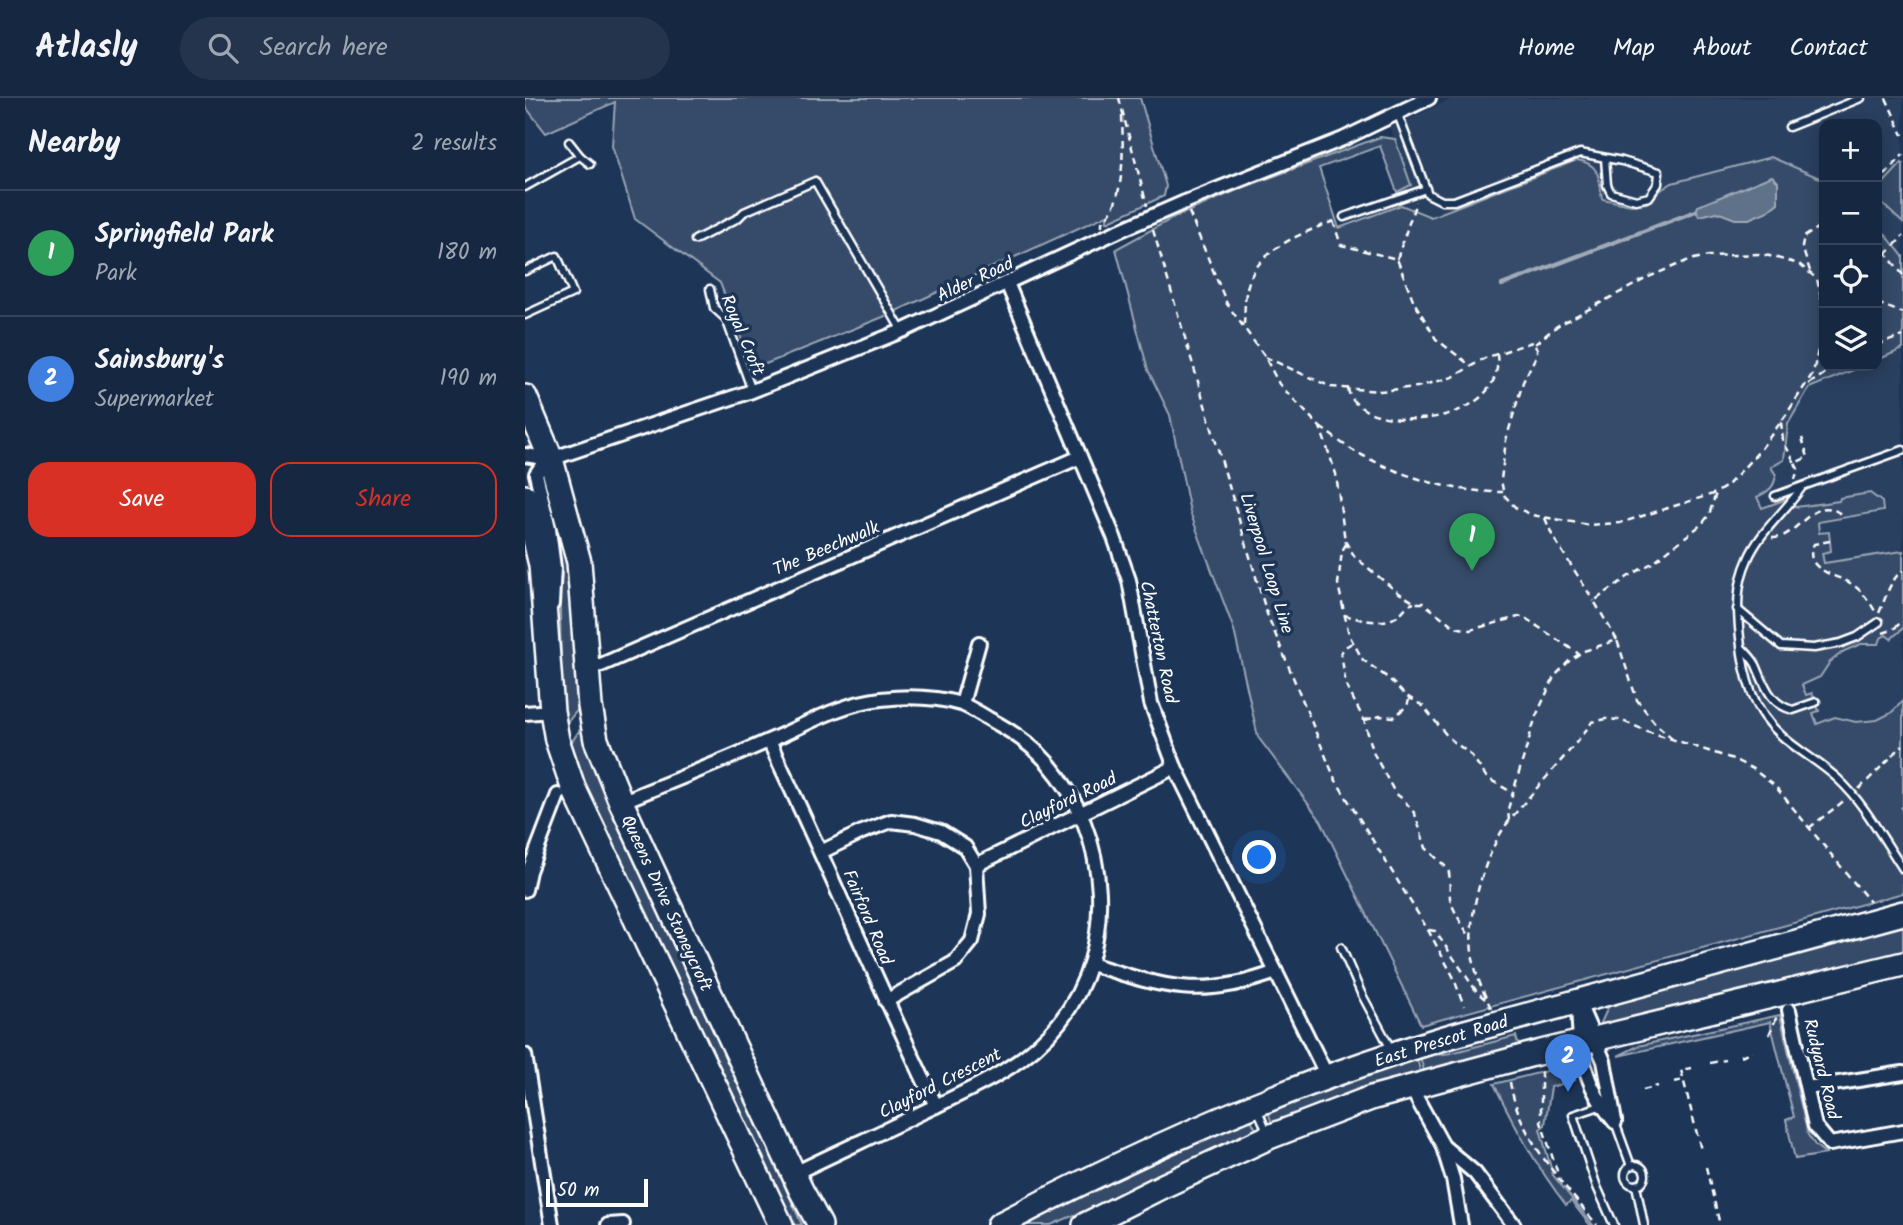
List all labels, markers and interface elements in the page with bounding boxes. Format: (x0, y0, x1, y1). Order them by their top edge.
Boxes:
search box (180, 17, 670, 80)
text: Atlasly (35, 22, 138, 75)
text: Search here (260, 27, 388, 69)
icon: search (204, 29, 242, 67)
text: Home (1518, 29, 1575, 68)
text: Map (1613, 29, 1655, 68)
text: About (1693, 29, 1751, 68)
text: Contact (1789, 29, 1868, 68)
map controls (1819, 119, 1882, 371)
button: + (1819, 119, 1882, 182)
text: Nearby (28, 120, 120, 168)
text: 2 results (411, 126, 497, 162)
button: − (1819, 182, 1882, 245)
text: Springfield Park (95, 214, 273, 256)
text: 1 (48, 235, 54, 271)
text: 180 m (437, 235, 497, 271)
button: locate (1819, 245, 1882, 308)
street label: Alder Road (932, 250, 1020, 311)
text: Park (95, 256, 137, 292)
street label: Royal Croft (712, 290, 772, 382)
button: layers (1819, 308, 1882, 371)
text: Sainsbury's (95, 340, 224, 382)
text: 2 (44, 361, 58, 397)
text: 190 m (440, 361, 497, 397)
text: Supermarket (95, 382, 214, 418)
button: Save (28, 462, 256, 537)
button: Share (270, 462, 497, 537)
street label: Liverpool Loop Line (1230, 489, 1301, 638)
pin: 1 (1449, 513, 1495, 571)
street label: The Beechwalk (769, 514, 885, 585)
street label: Chatterton Road (1130, 578, 1185, 707)
street label: Clayford Road (1015, 765, 1123, 837)
street label: Queens Drive Stoneycroft (612, 810, 720, 998)
your location (1242, 840, 1276, 874)
street label: Fairford Road (833, 865, 900, 971)
street label: East Prescot Road (1371, 1008, 1513, 1077)
street label: Rudyard Road (1794, 1016, 1847, 1124)
pin: 2 (1545, 1034, 1591, 1092)
street label: Clayford Crescent (874, 1040, 1008, 1128)
scale bar (546, 1176, 647, 1208)
text: 50 m (557, 1176, 599, 1206)

